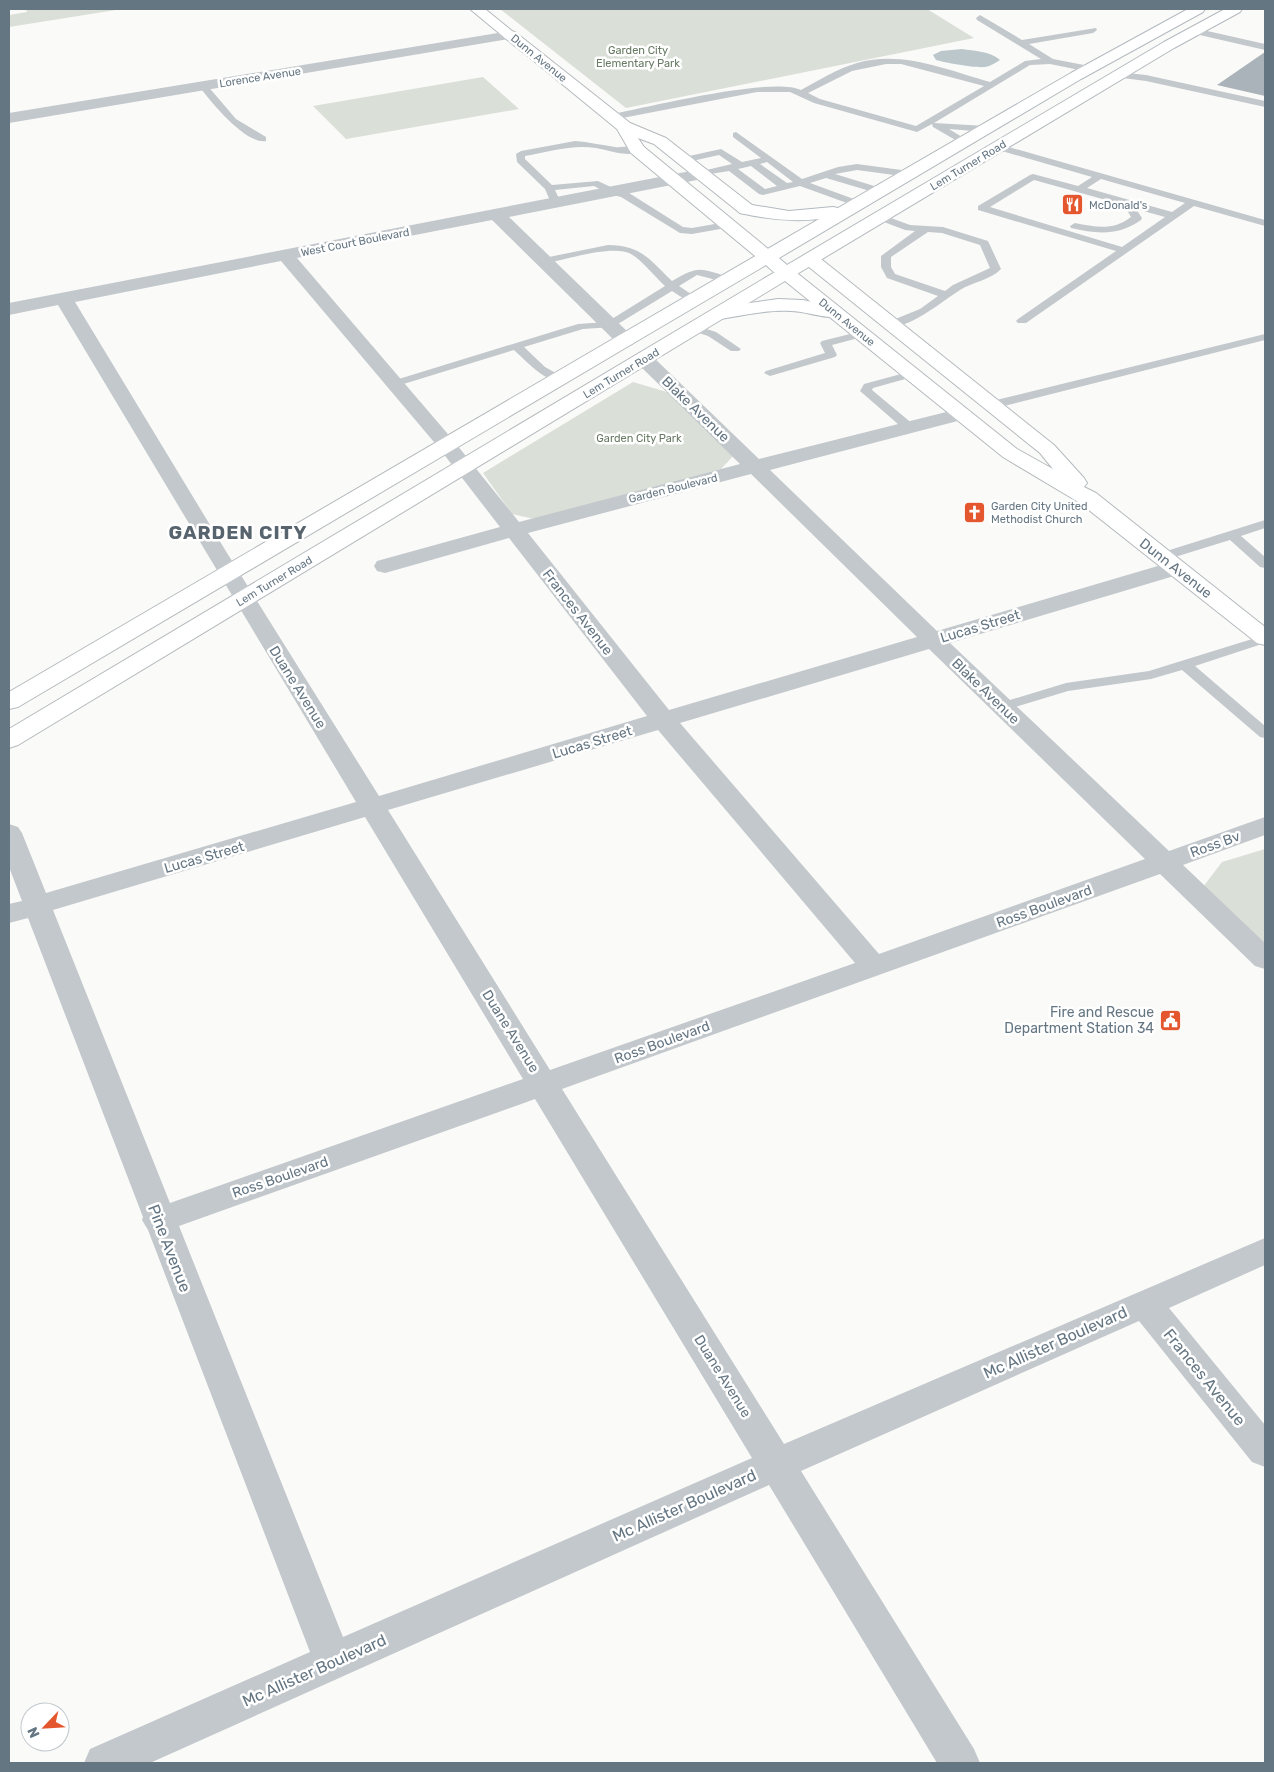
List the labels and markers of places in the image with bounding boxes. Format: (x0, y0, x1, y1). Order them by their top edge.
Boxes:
restaurant icon: McDonald's (1061, 193, 1085, 217)
place label: McDonald's (1089, 199, 1148, 212)
church icon: Garden City United Methodist Church (963, 500, 987, 524)
place label: Garden City United Methodist Church (991, 500, 1088, 526)
place label: Fire and Rescue Department Station 34 (1004, 1004, 1154, 1037)
public building icon: Fire and Rescue Department Station 34 (1158, 1008, 1182, 1032)

